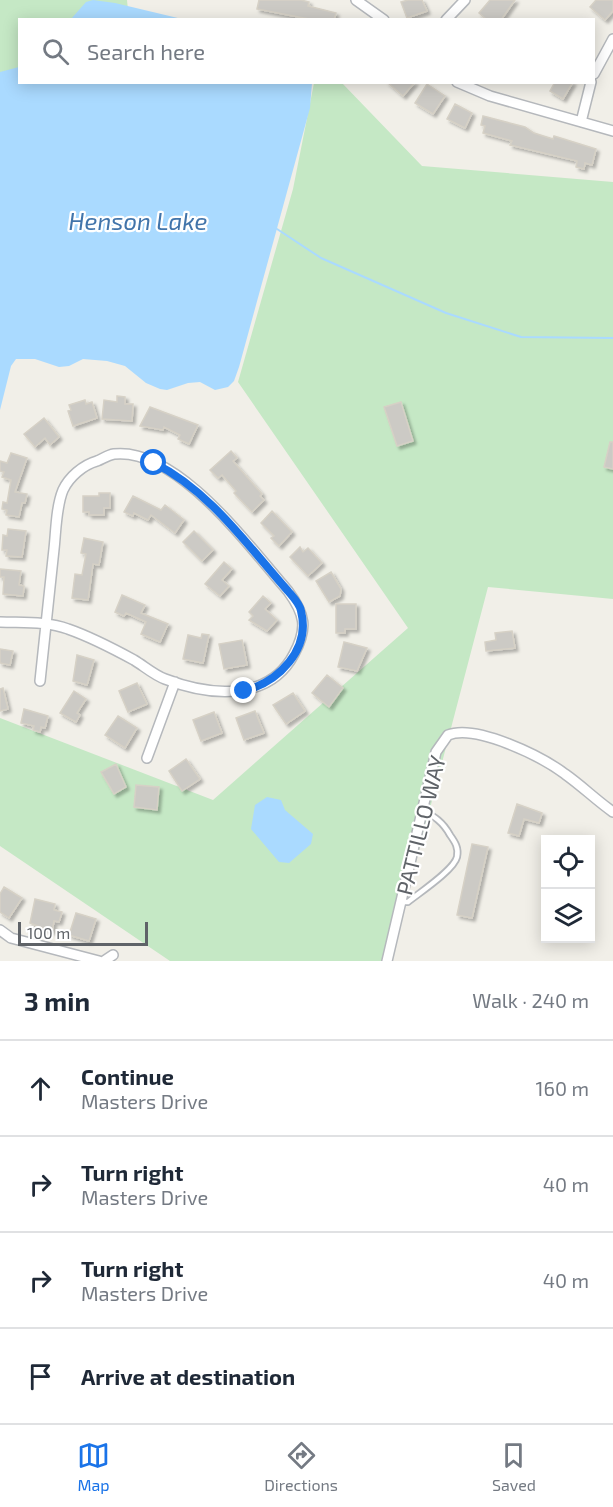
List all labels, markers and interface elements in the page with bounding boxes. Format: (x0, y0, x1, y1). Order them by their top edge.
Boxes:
search box (18, 18, 595, 84)
icon: search (39, 35, 72, 68)
text: Search here (87, 38, 205, 64)
water label: Henson Lake (69, 206, 208, 235)
route start (140, 449, 166, 475)
route end (230, 677, 256, 703)
street label: PATTILLO WAY (390, 752, 450, 897)
map controls (541, 835, 595, 943)
button: locate (541, 835, 595, 889)
button: layers (541, 889, 595, 943)
scale bar (18, 919, 148, 946)
text: 100 m (27, 923, 70, 942)
text: 3 min (24, 985, 90, 1016)
text: Walk · 240 m (472, 988, 589, 1012)
text: Continue (81, 1063, 174, 1089)
icon: ahead (24, 1072, 57, 1105)
text: 160 m (536, 1076, 589, 1100)
text: Masters Drive (81, 1089, 208, 1113)
text: Turn right (81, 1159, 183, 1185)
icon: right (24, 1168, 57, 1201)
text: 40 m (543, 1172, 589, 1196)
text: Masters Drive (81, 1185, 208, 1209)
text: Turn right (81, 1255, 183, 1281)
icon: right (24, 1264, 57, 1297)
text: 40 m (543, 1268, 589, 1292)
text: Masters Drive (81, 1281, 208, 1305)
icon: arrive (24, 1360, 57, 1393)
text: Arrive at destination (81, 1363, 295, 1389)
tab: Map (77, 1439, 110, 1494)
tab: Directions (264, 1439, 338, 1494)
tab: Saved (492, 1439, 536, 1494)

